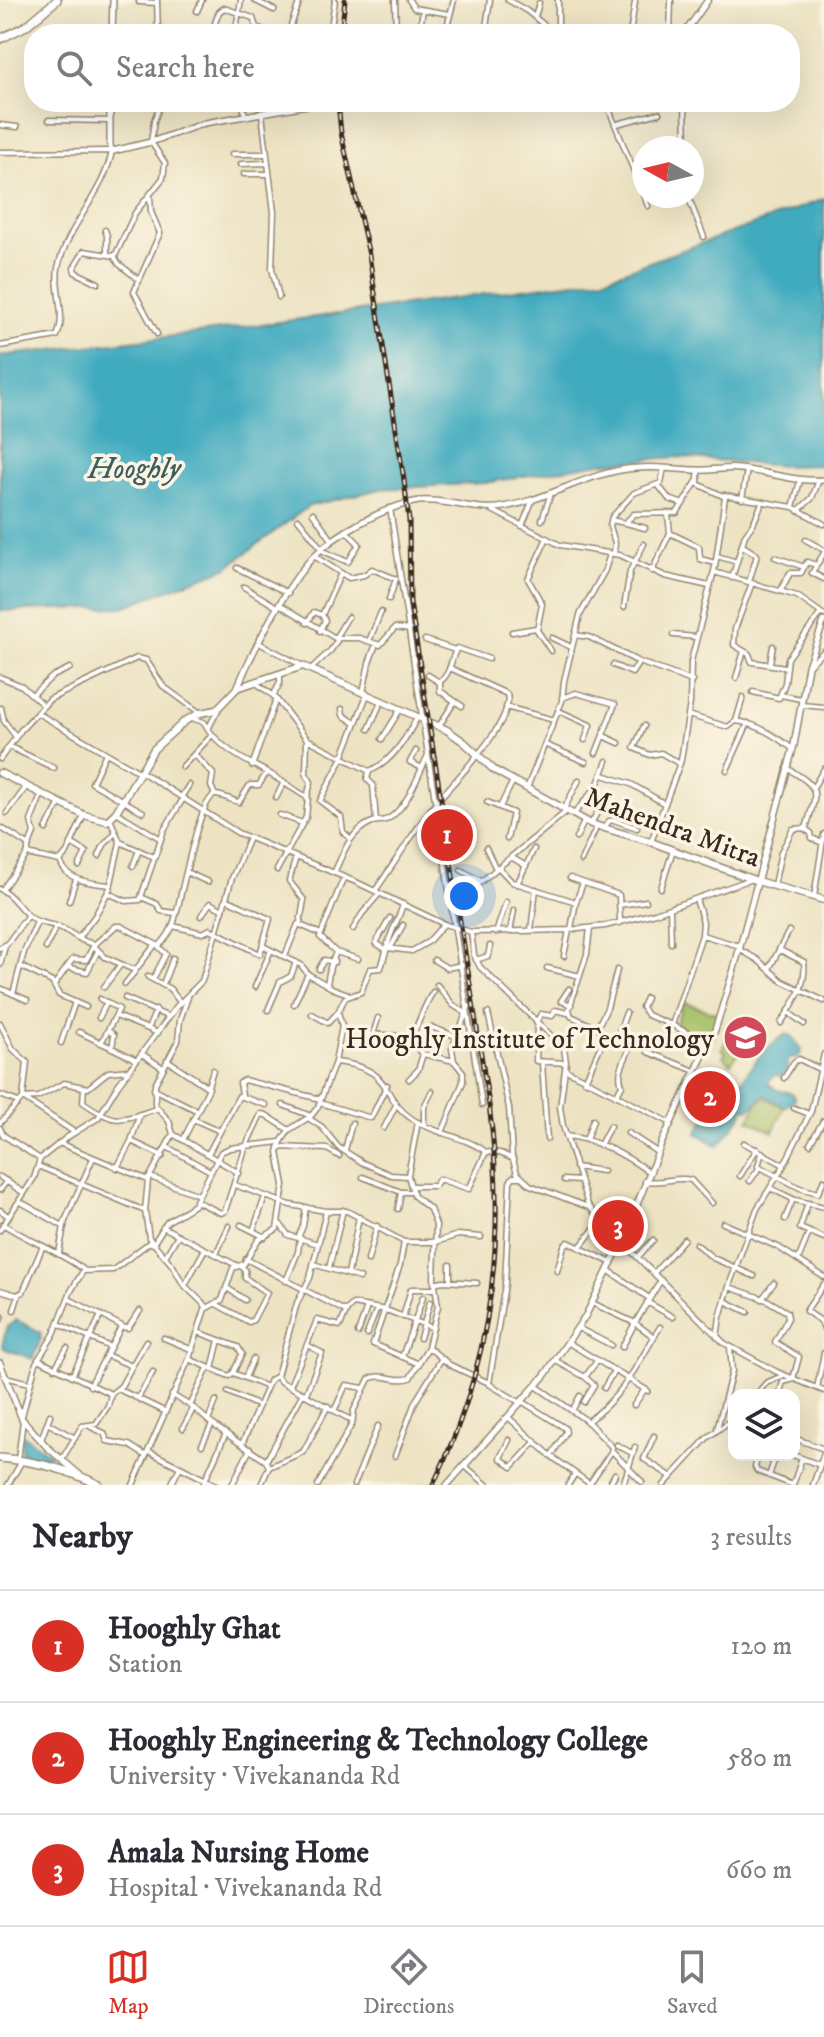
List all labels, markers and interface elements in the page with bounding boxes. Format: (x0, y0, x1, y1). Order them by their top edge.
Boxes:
search box (24, 24, 800, 112)
icon: search (52, 46, 96, 90)
text: Search here (116, 50, 255, 87)
north arrow (632, 136, 704, 208)
water label: Hooghly (86, 451, 183, 488)
street label: Mahendra Mitra (580, 779, 765, 875)
pin: 1 (421, 805, 473, 865)
your location (444, 876, 484, 916)
school or university icon: Hooghly Institute of Technology (721, 1014, 769, 1062)
place label: Hooghly Institute of Technology (345, 1022, 715, 1057)
pin: 2 (684, 1067, 736, 1127)
pin: 3 (592, 1196, 644, 1256)
map controls (728, 1389, 800, 1461)
button: layers (728, 1389, 800, 1461)
text: Nearby (32, 1516, 133, 1558)
text: 3 results (710, 1521, 792, 1554)
text: Hooghly Ghat (108, 1611, 281, 1648)
text: 1 (53, 1630, 63, 1663)
text: 120 m (731, 1630, 792, 1663)
text: Station (108, 1648, 182, 1681)
text: Hooghly Engineering & Technology College (108, 1723, 648, 1760)
text: 2 (52, 1742, 64, 1775)
text: 580 m (727, 1742, 792, 1775)
text: University · Vivekananda Rd (108, 1760, 400, 1793)
text: Amala Nursing Home (108, 1835, 369, 1872)
text: 3 (53, 1854, 63, 1887)
text: 660 m (726, 1854, 792, 1887)
text: Hospital · Vivekananda Rd (108, 1872, 382, 1905)
tab: Map (106, 1945, 150, 2020)
tab: Directions (363, 1945, 454, 2020)
tab: Saved (667, 1945, 718, 2020)

